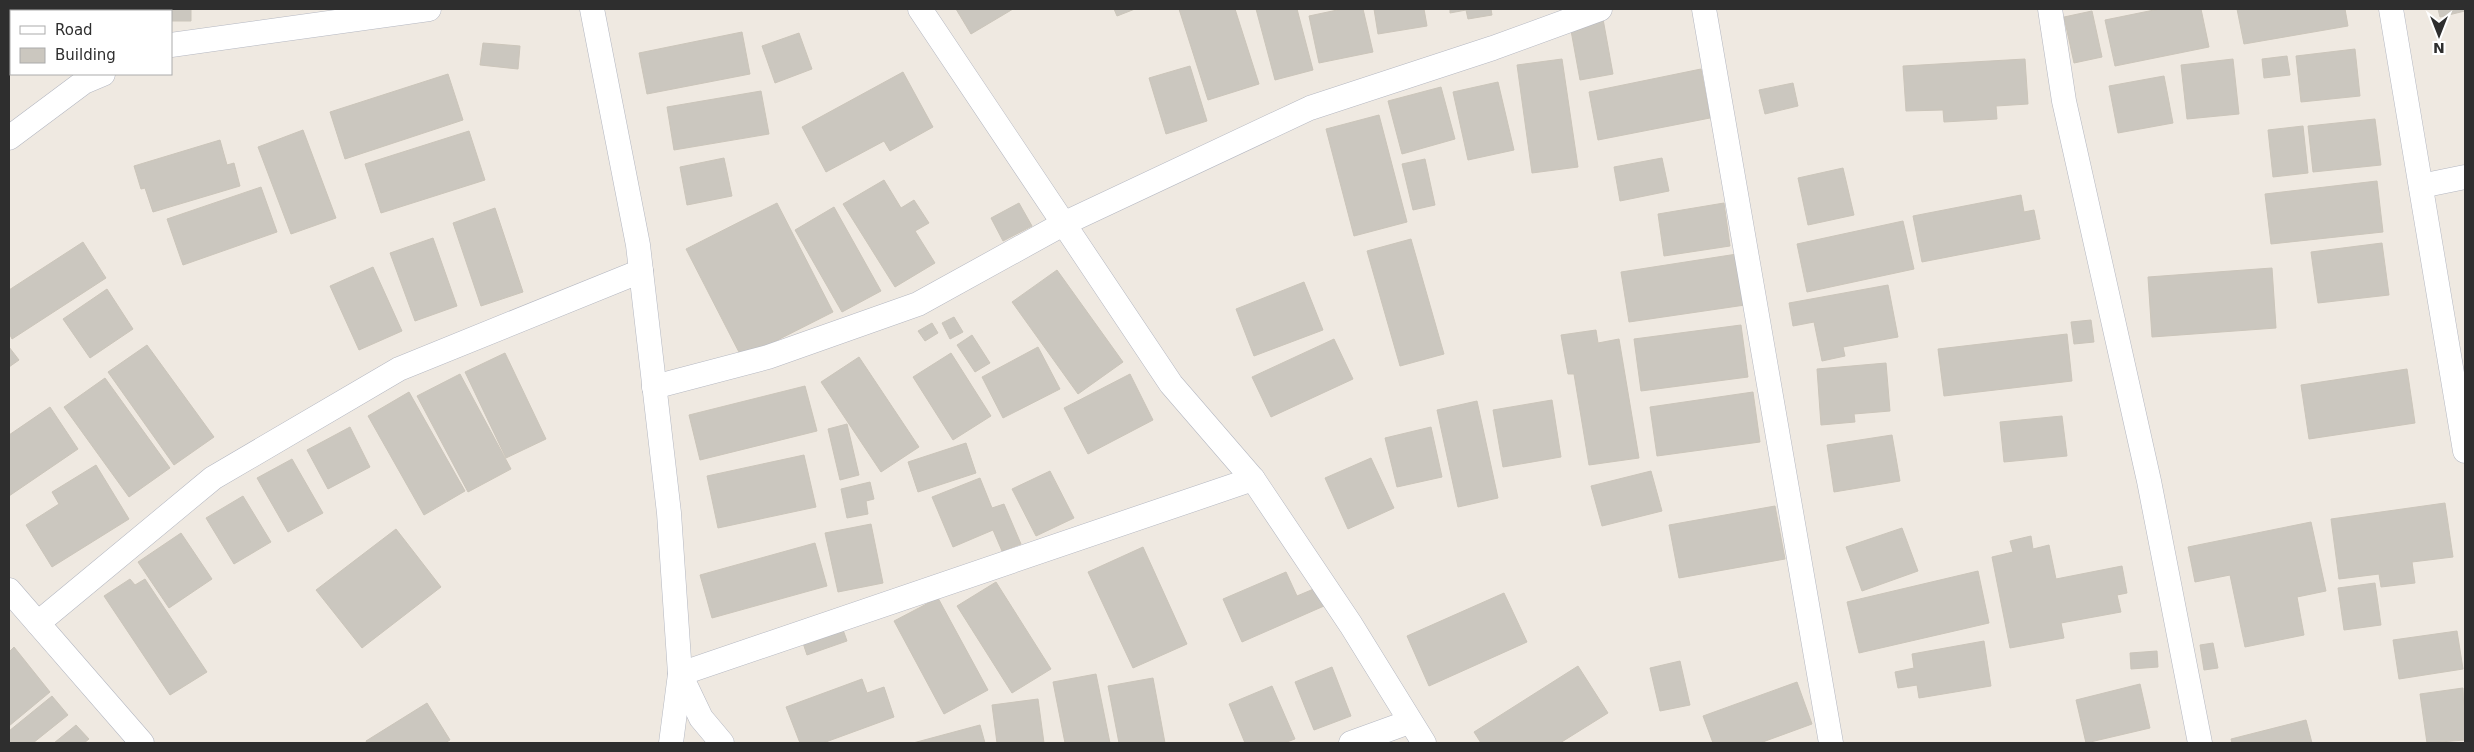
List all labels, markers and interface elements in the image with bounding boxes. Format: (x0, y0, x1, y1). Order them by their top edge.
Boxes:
legend (10, 10, 172, 75)
north arrow (2414, 10, 2464, 60)
text: Road (55, 21, 93, 39)
text: N (2433, 40, 2445, 56)
text: Building (55, 46, 116, 64)

